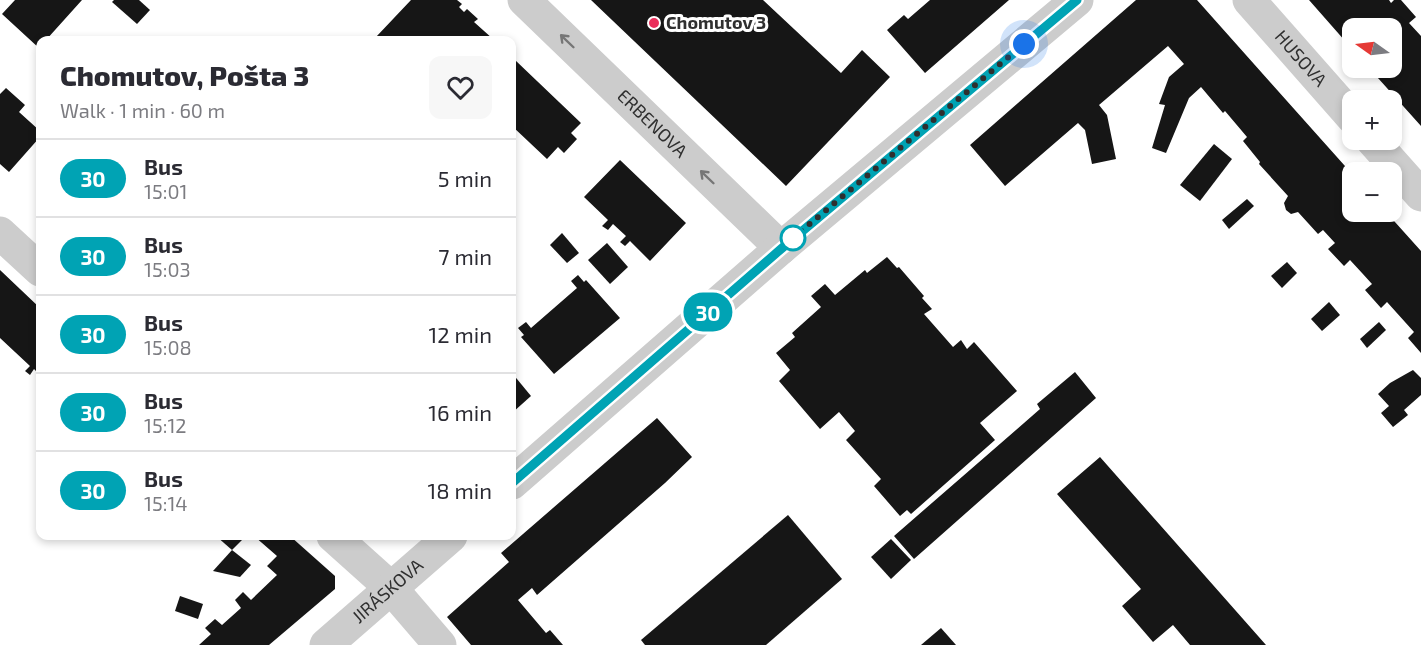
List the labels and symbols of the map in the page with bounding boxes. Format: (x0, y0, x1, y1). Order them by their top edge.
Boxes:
place label: Chomutov 3 (666, 11, 766, 33)
marker: Chomutov 3 (647, 16, 661, 30)
north arrow (1342, 18, 1402, 78)
street label: HUSOVA (1271, 25, 1332, 91)
your location (1009, 29, 1039, 59)
one-way arrow (560, 35, 575, 49)
street label: ERBENOVA (613, 84, 693, 162)
one-way arrow (700, 170, 715, 184)
unlabelled marker (780, 225, 806, 251)
line badge: 30 (681, 292, 735, 332)
street label: JIRÁSKOVA (347, 553, 428, 627)

